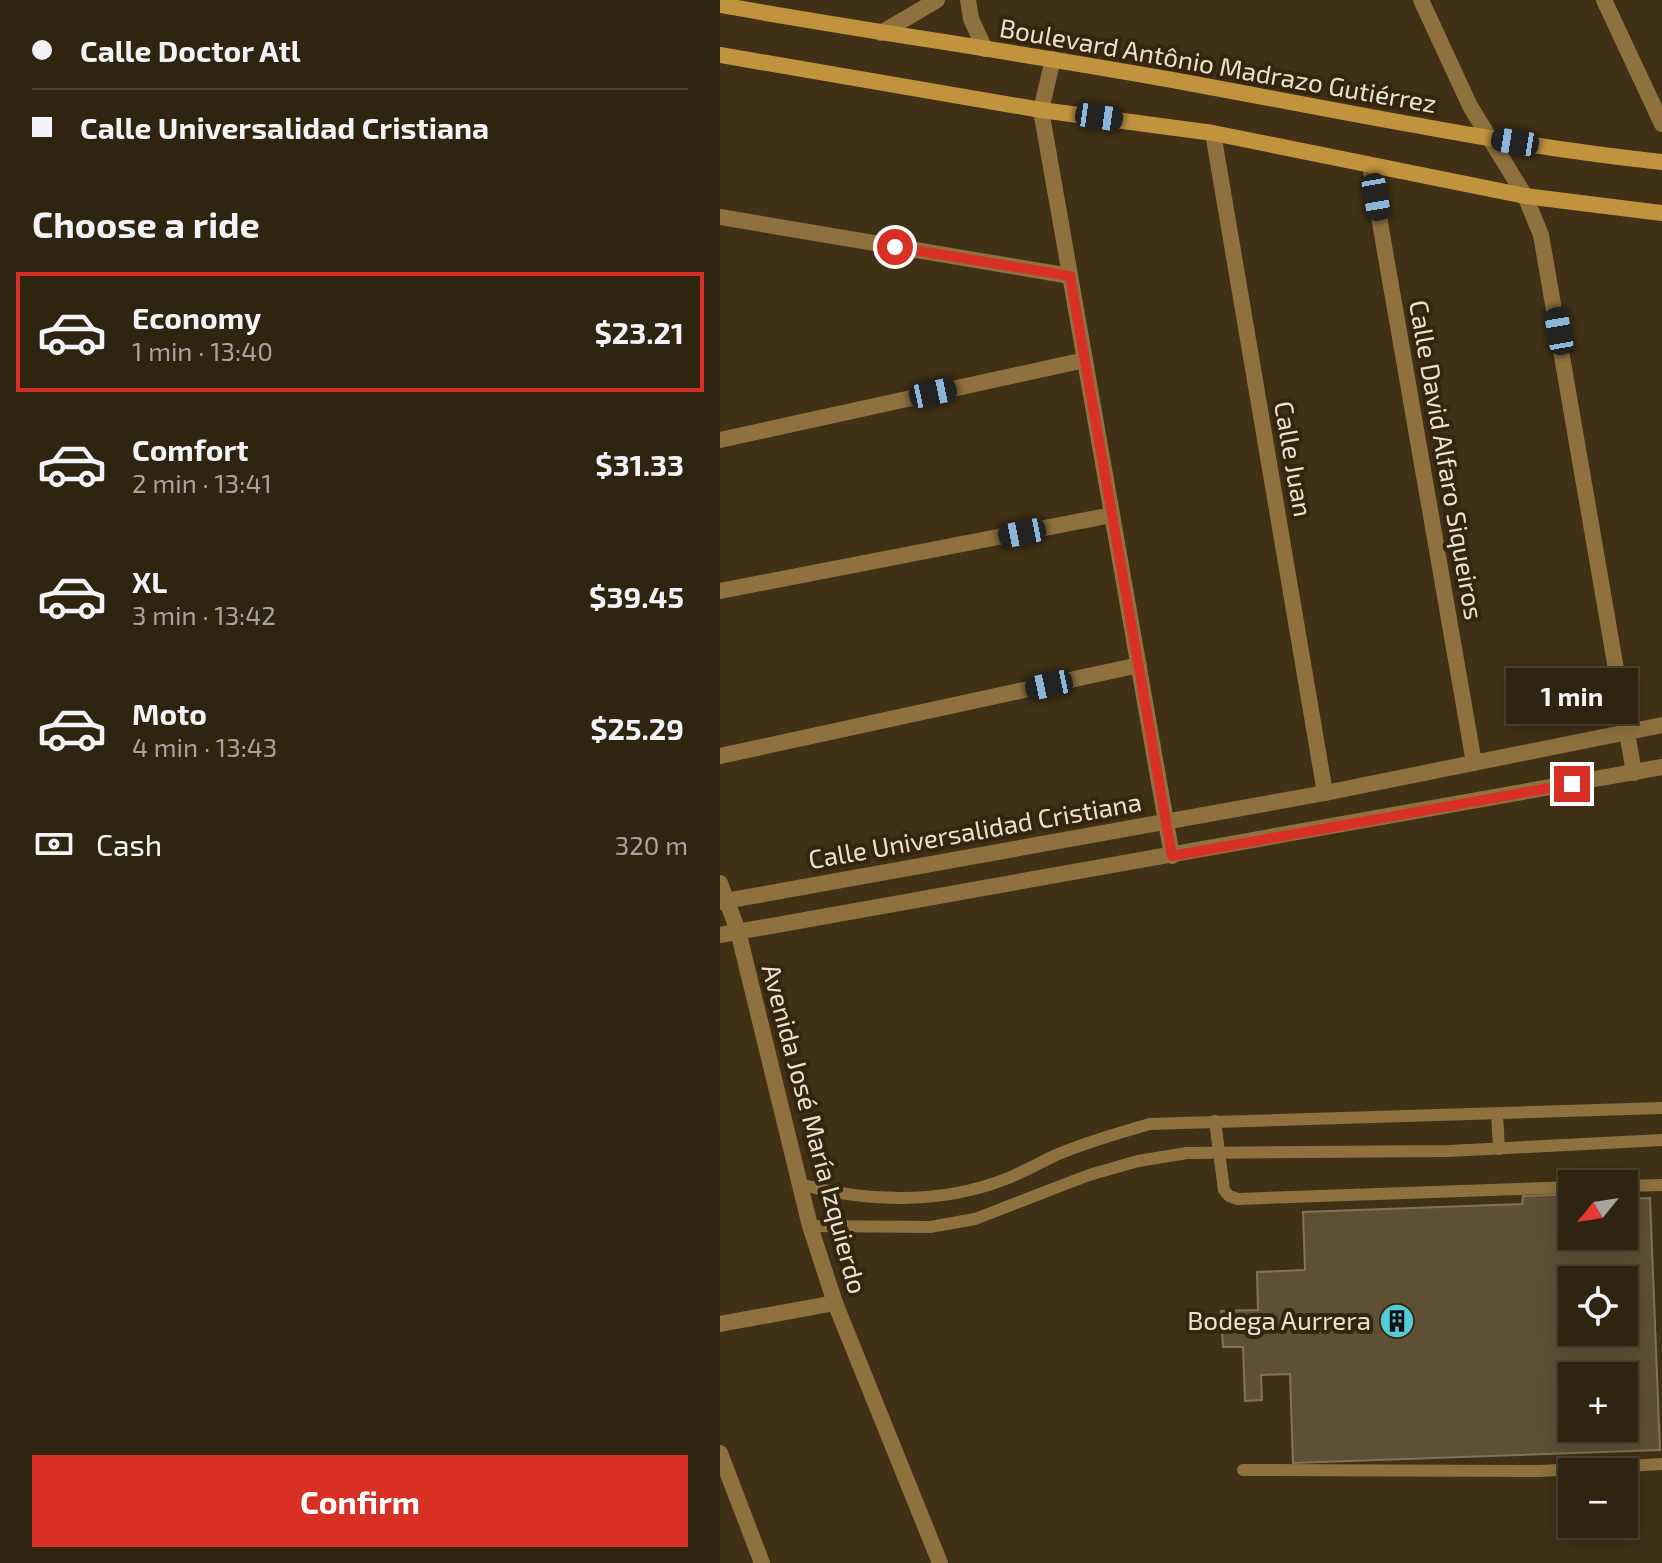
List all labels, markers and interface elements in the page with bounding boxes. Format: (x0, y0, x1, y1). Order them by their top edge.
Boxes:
street label: Boulevard Antônio Madrazo Gutiérrez (997, 11, 1439, 118)
text: Calle Doctor Atl (80, 32, 301, 68)
car (1074, 102, 1124, 132)
text: Calle Universalidad Cristiana (80, 109, 489, 145)
car (1489, 126, 1541, 158)
car (1360, 171, 1392, 223)
text: Choose a ride (32, 202, 260, 245)
route start (877, 229, 913, 265)
icon: car (36, 296, 108, 368)
street label: Calle David Alfaro Siqueiros (1404, 298, 1491, 622)
text: Economy (132, 299, 261, 335)
car (1543, 305, 1575, 357)
text: $23.21 (594, 314, 684, 350)
text: 1 min · 13:40 (132, 335, 273, 366)
car (907, 376, 959, 410)
street label: Calle Juan (1269, 399, 1320, 519)
icon: car (36, 428, 108, 500)
text: Comfort (132, 431, 249, 467)
text: $31.33 (595, 446, 684, 482)
text: 2 min · 13:41 (132, 467, 272, 498)
car (996, 517, 1048, 549)
icon: car (36, 560, 108, 632)
text: XL (132, 563, 167, 599)
text: $39.45 (589, 578, 684, 614)
text: 3 min · 13:42 (132, 599, 276, 630)
car (1023, 668, 1075, 702)
callout: 1 min (1506, 668, 1638, 724)
text: 1 min (1541, 680, 1603, 711)
icon: car (36, 692, 108, 764)
text: Moto (132, 695, 207, 731)
text: $25.29 (590, 710, 684, 746)
text: 4 min · 13:43 (132, 731, 277, 762)
route end (1554, 766, 1590, 802)
street label: Calle Universalidad Cristiana (806, 785, 1144, 874)
icon: cash (32, 822, 76, 866)
text: Cash (96, 826, 162, 862)
text: 320 m (615, 829, 688, 860)
street label: Avenida José María Izquierdo (757, 960, 874, 1297)
north arrow (1558, 1170, 1638, 1250)
map controls (1558, 1170, 1638, 1538)
button: locate (1558, 1266, 1638, 1346)
building icon: Bodega Aurrera (1378, 1302, 1416, 1340)
place label: Bodega Aurrera (1187, 1304, 1371, 1335)
button: + (1558, 1362, 1638, 1442)
button: Confirm (32, 1455, 688, 1547)
button: − (1558, 1458, 1638, 1538)

